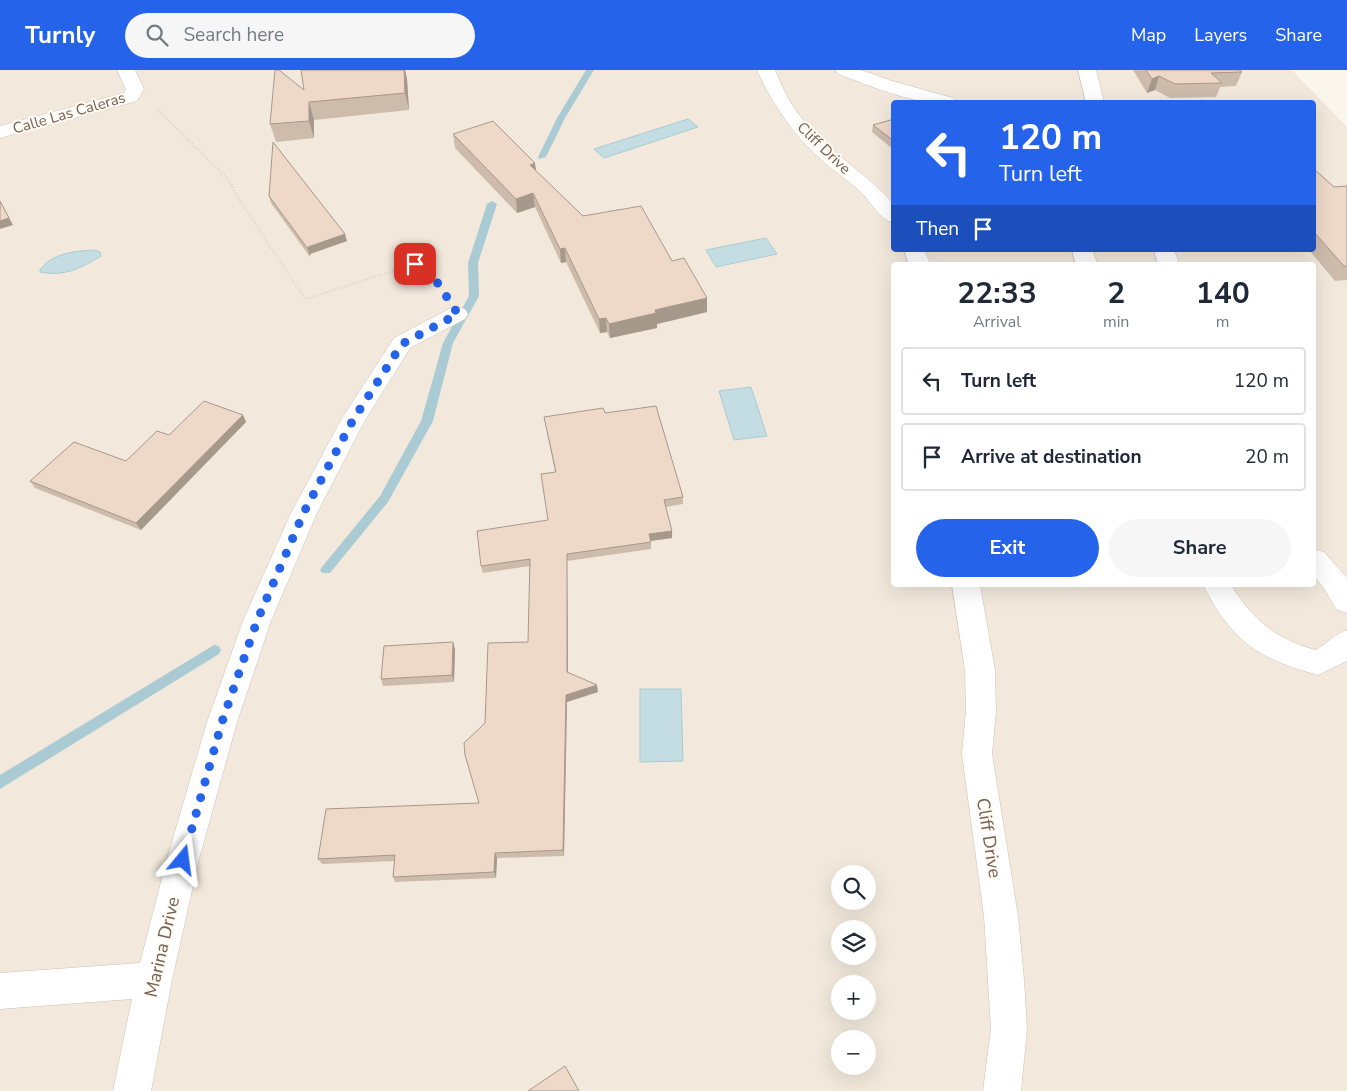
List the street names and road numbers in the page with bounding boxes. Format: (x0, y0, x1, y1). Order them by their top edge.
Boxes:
street label: Calle Las Caleras (10, 87, 128, 139)
street label: Cliff Drive (793, 117, 855, 179)
street label: Cliff Drive (971, 796, 1007, 880)
street label: Marina Drive (139, 894, 185, 1000)

